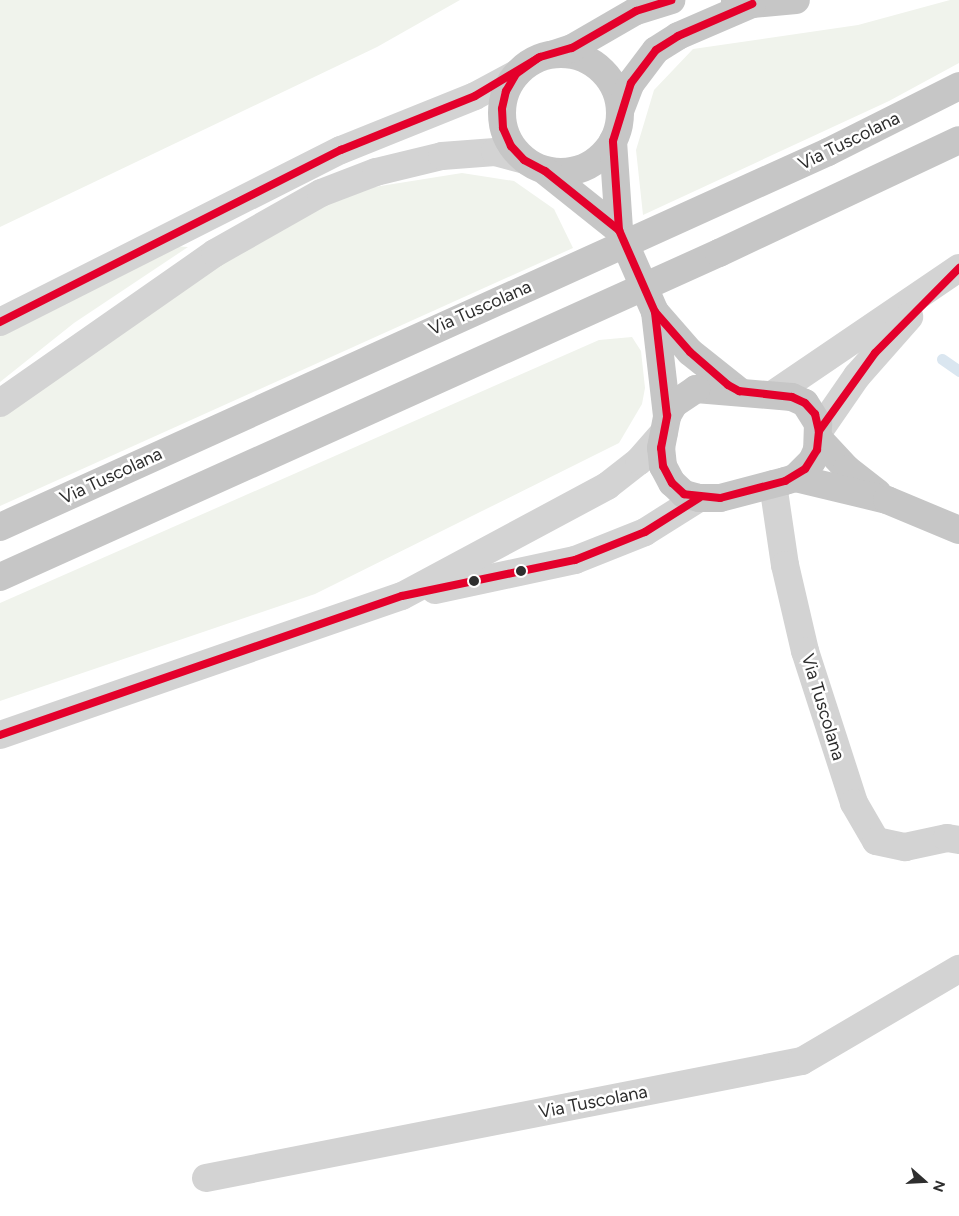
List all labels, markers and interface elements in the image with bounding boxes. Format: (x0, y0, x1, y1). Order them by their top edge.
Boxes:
street label: Via Tuscolana (795, 107, 903, 175)
street label: Via Tuscolana (425, 276, 535, 340)
street label: Via Tuscolana (56, 443, 166, 509)
unlabelled marker (516, 566, 526, 576)
unlabelled marker (469, 576, 479, 586)
street label: Via Tuscolana (797, 651, 849, 763)
street label: Via Tuscolana (537, 1081, 649, 1123)
north arrow (899, 1156, 949, 1206)
text: N (929, 1178, 948, 1194)

